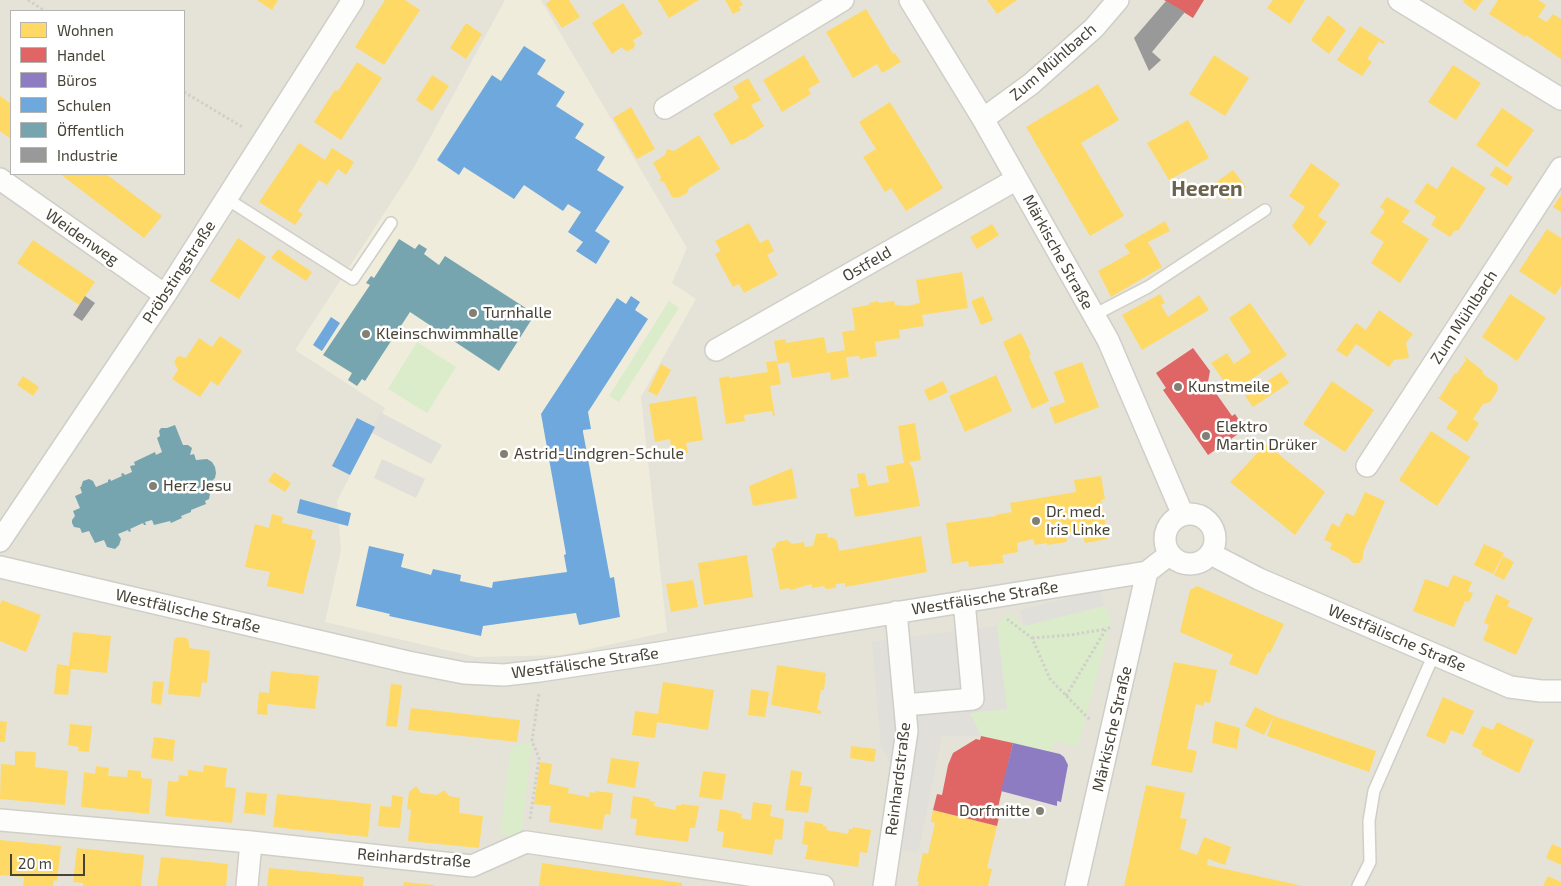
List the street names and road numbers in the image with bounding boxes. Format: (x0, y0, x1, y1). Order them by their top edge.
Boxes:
street label: Zum Mühlbach (1006, 19, 1100, 105)
street label: Märkische Straße (1018, 191, 1098, 313)
street label: Weidenweg (42, 205, 122, 269)
street label: Pröbstingstraße (139, 217, 219, 327)
street label: Ostfeld (839, 242, 895, 286)
street label: Zum Mühlbach (1427, 266, 1501, 368)
street label: Westfälische Straße (910, 577, 1060, 619)
street label: Westfälische Straße (114, 585, 262, 637)
street label: Westfälische Straße (1325, 600, 1469, 676)
street label: Westfälische Straße (510, 643, 660, 683)
street label: Märkische Straße (1088, 664, 1136, 794)
street label: Reinhardstraße (882, 721, 914, 837)
street label: Reinhardstraße (356, 844, 472, 872)

